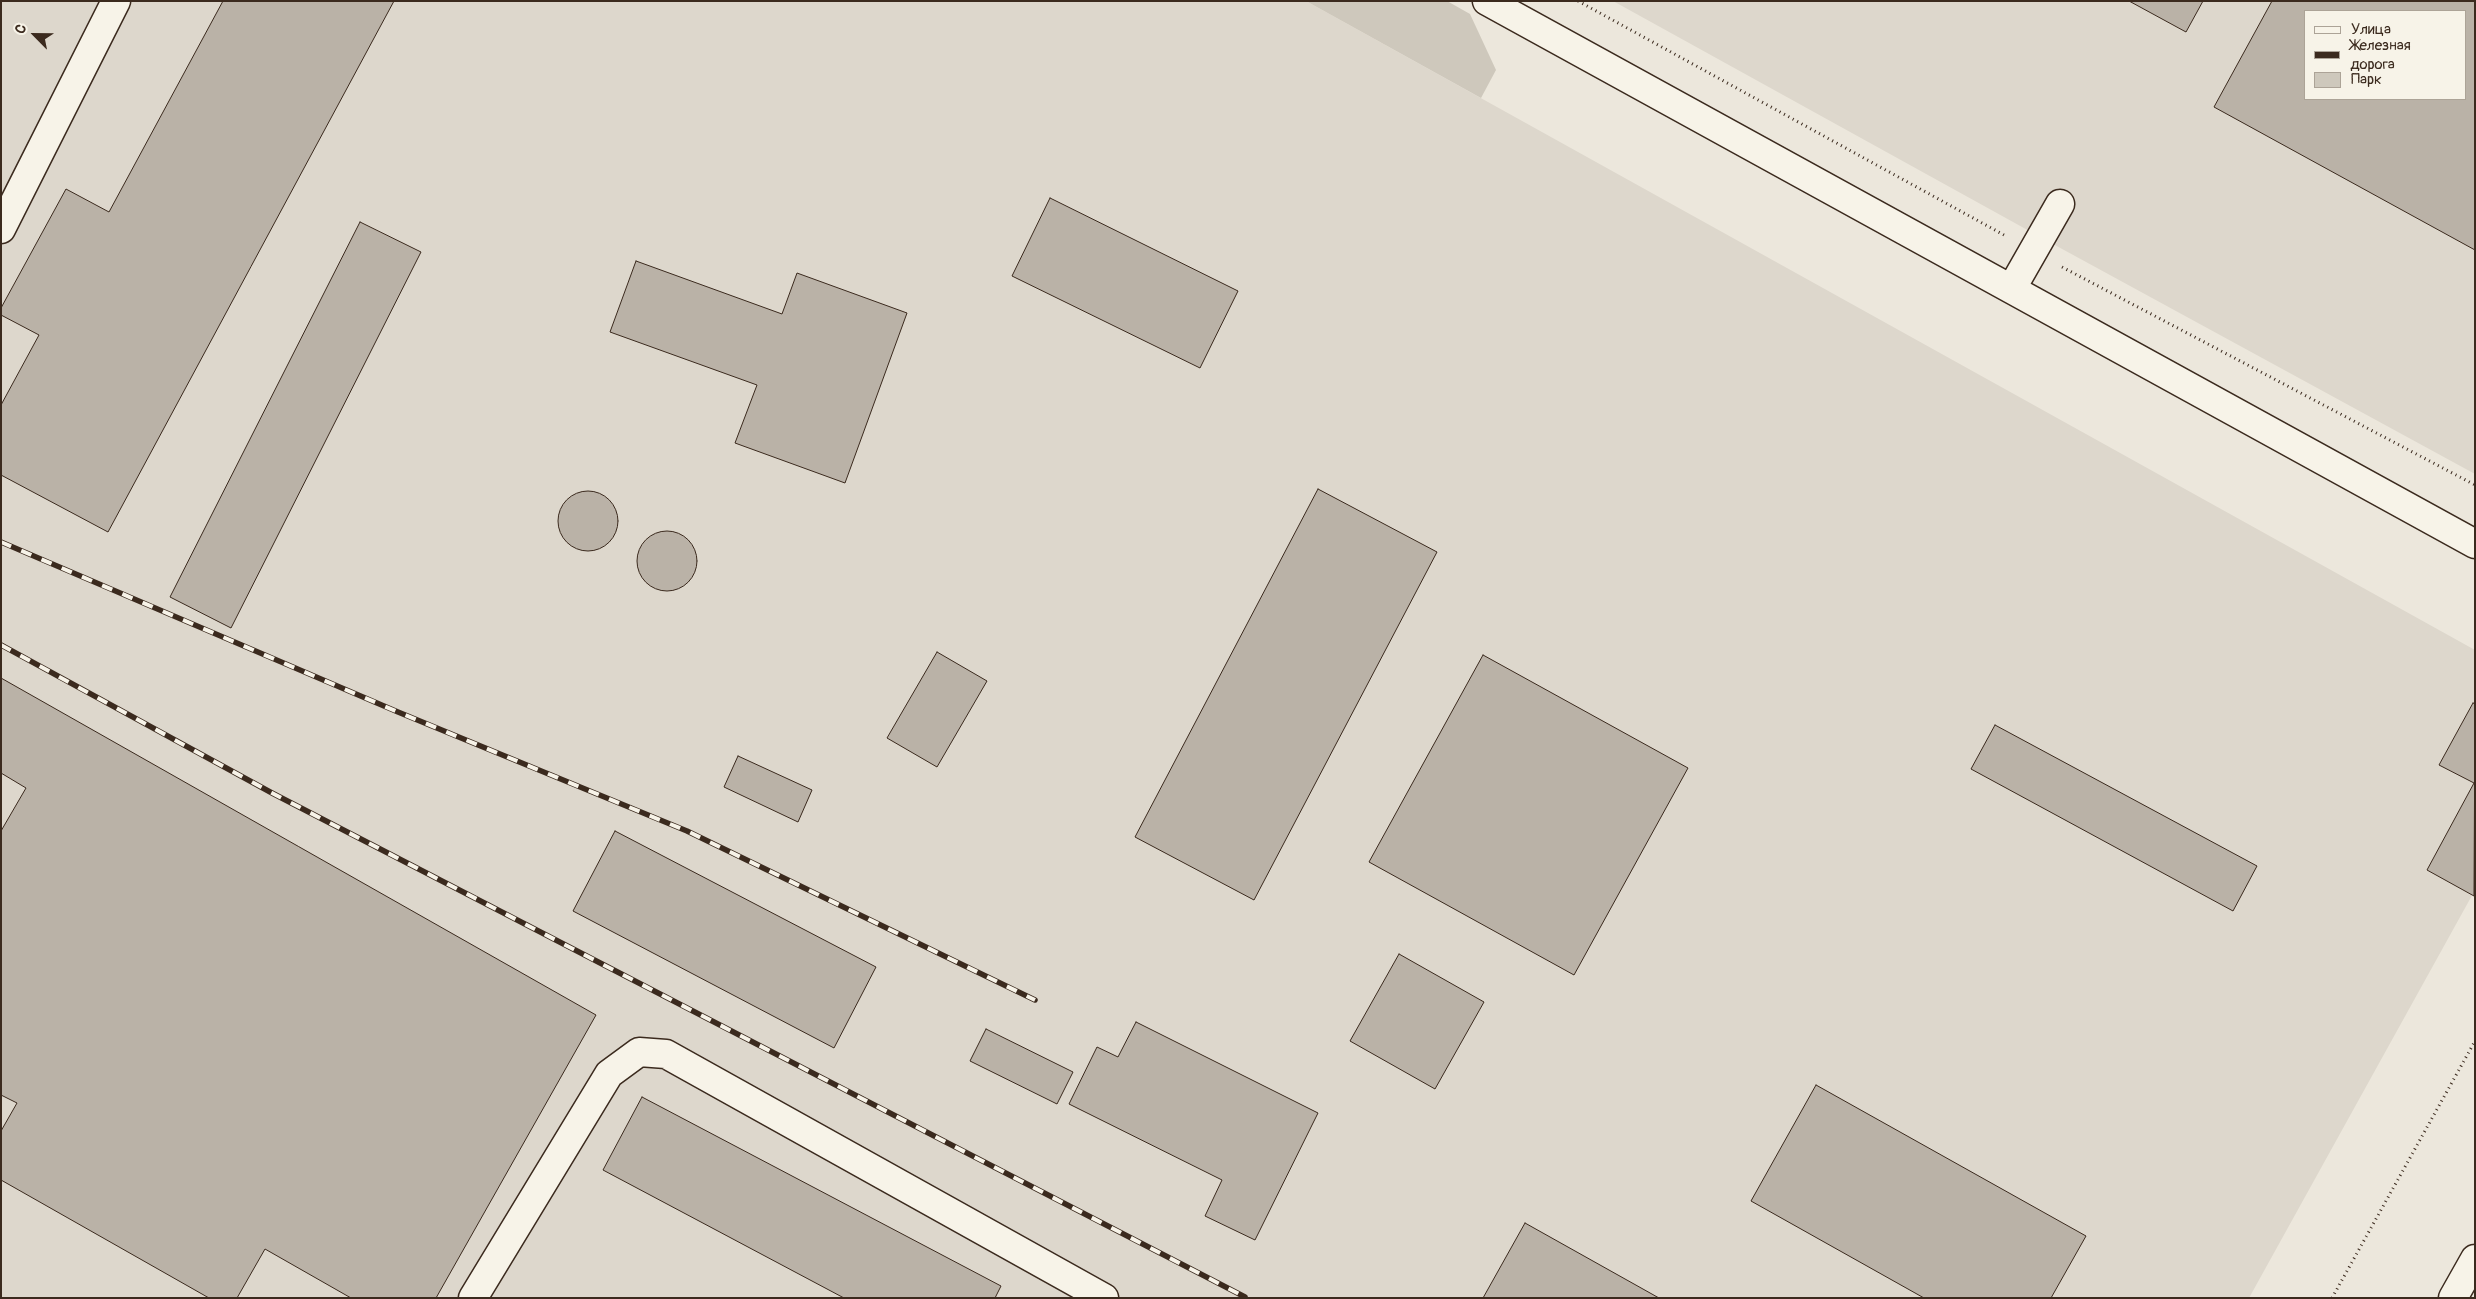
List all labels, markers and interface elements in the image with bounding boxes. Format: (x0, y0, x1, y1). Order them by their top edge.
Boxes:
north arrow (10, 10, 60, 60)
legend (2304, 10, 2466, 100)
text: Улица (2351, 20, 2391, 39)
text: С (11, 22, 30, 36)
text: Железная дорога (2350, 36, 2411, 74)
text: Парк (2351, 70, 2382, 89)

